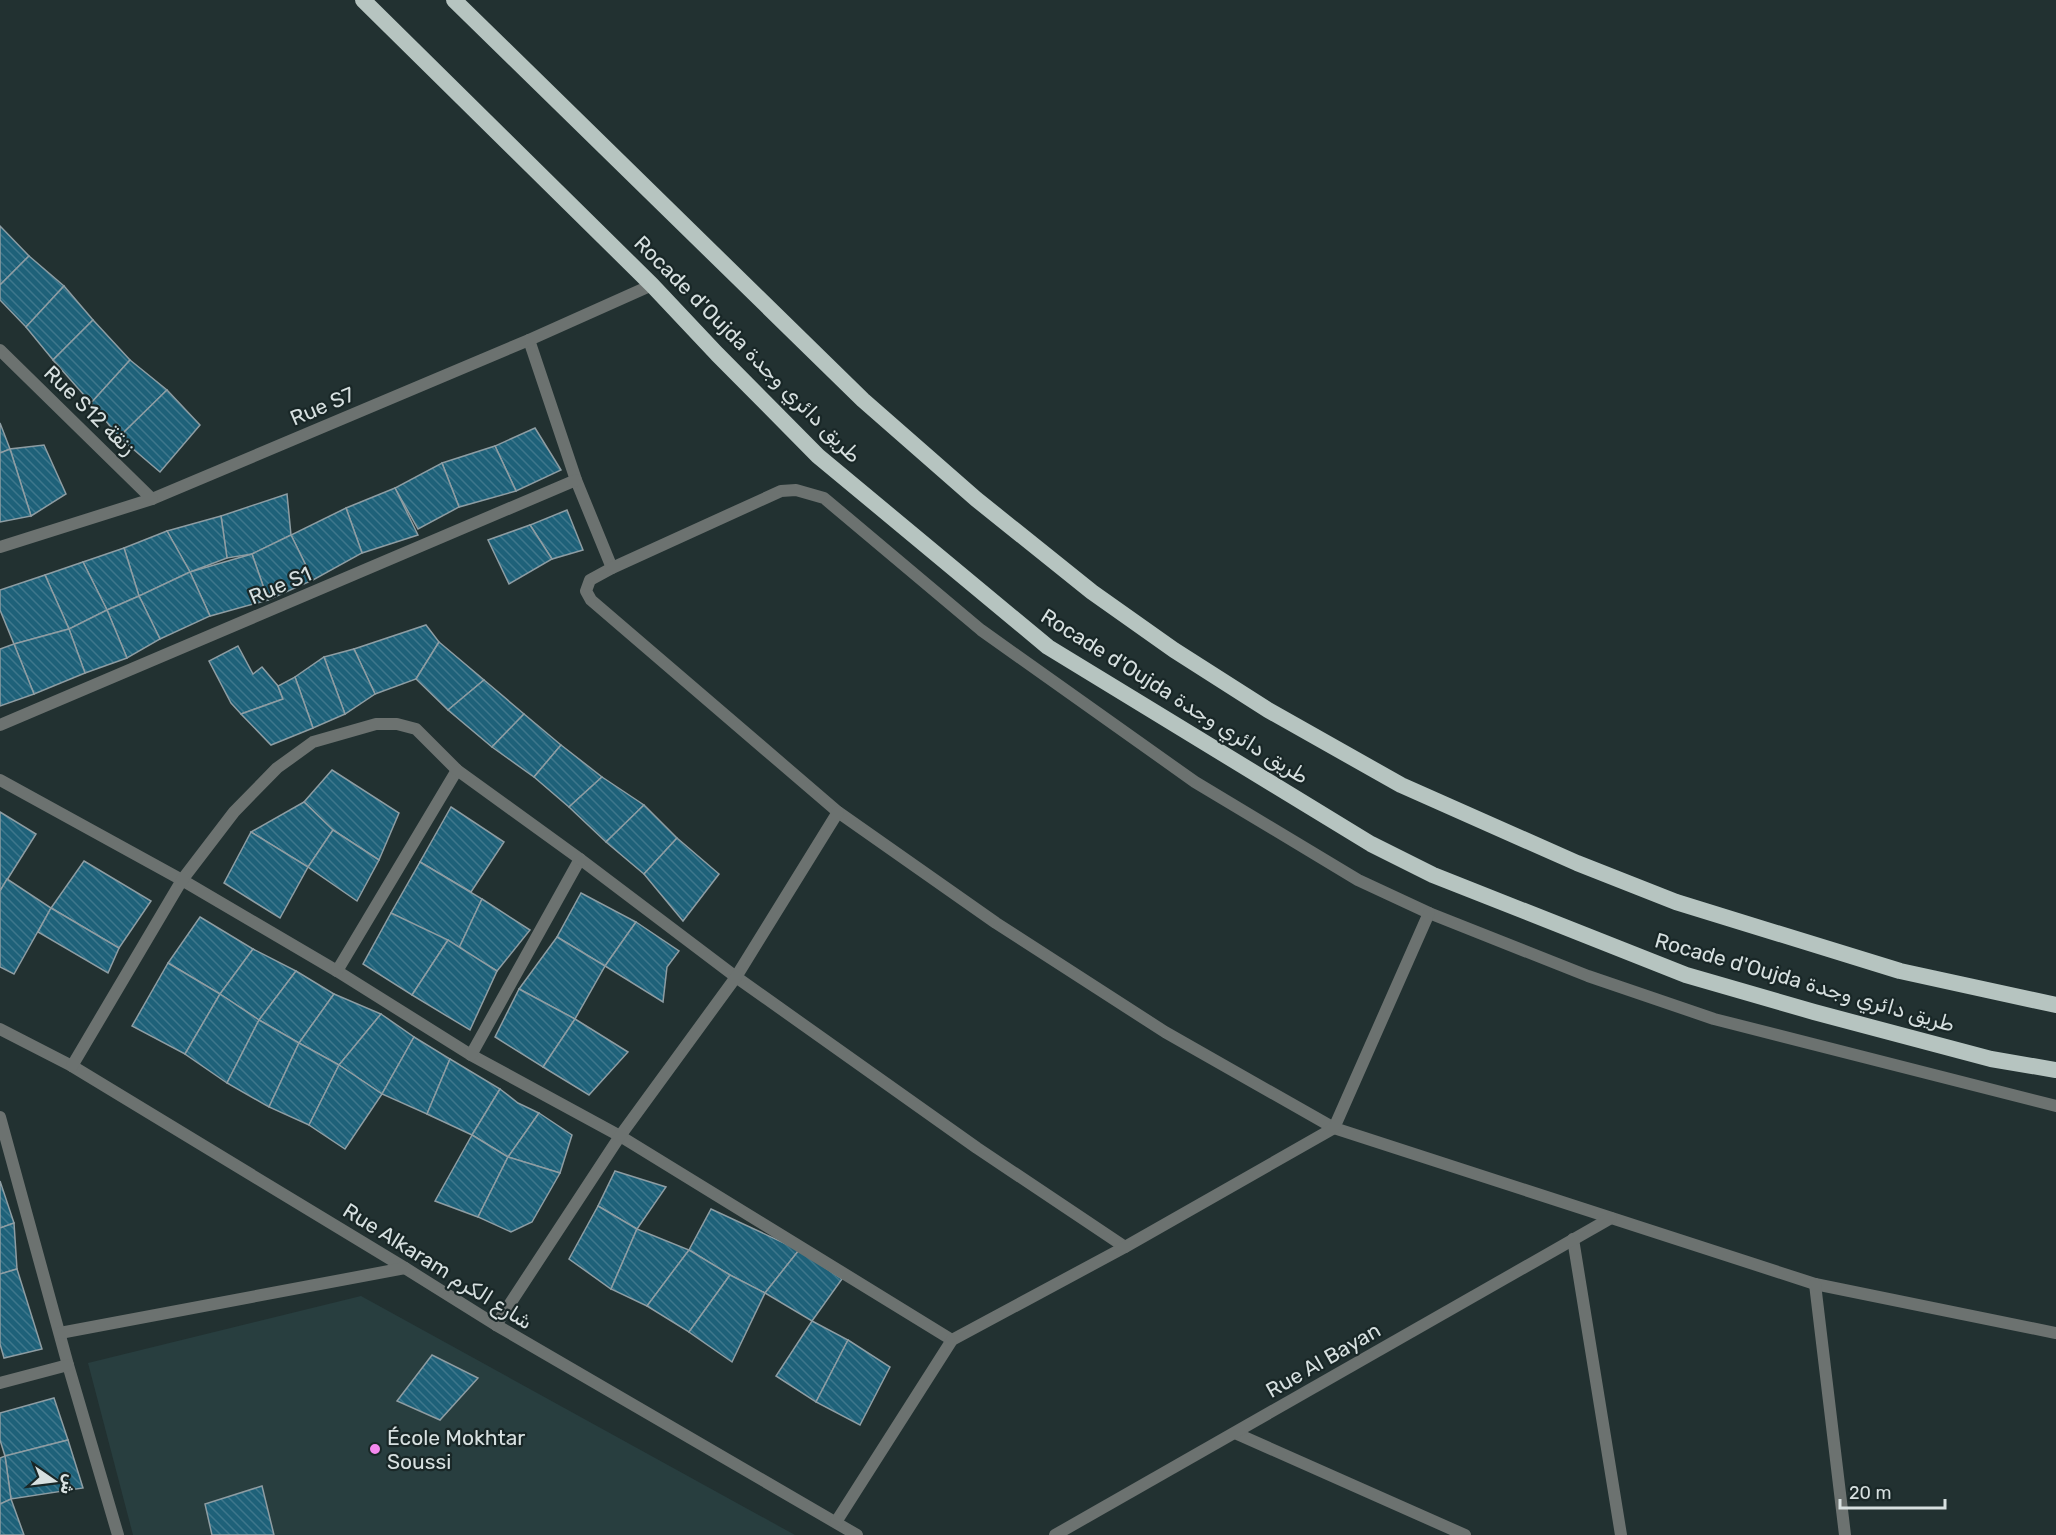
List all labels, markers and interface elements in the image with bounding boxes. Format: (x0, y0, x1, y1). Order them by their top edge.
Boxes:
street label: Rocade d'Oujda طريق دائري وجدة (628, 230, 867, 469)
street label: Rue S12 زنقة (39, 360, 141, 460)
street label: Rue S7 (286, 381, 358, 431)
street label: Rue S1 (245, 561, 315, 609)
street label: Rocade d'Oujda طريق دائري وجدة (1036, 603, 1313, 791)
street label: Rocade d'Oujda طريق دائري وجدة (1652, 927, 1958, 1039)
street label: Rue Alkaram شارع الكرم (338, 1197, 537, 1336)
street label: Rue Al Bayan (1261, 1317, 1385, 1403)
place label: École Mokhtar Soussi (387, 1425, 525, 1474)
marker: École Mokhtar Soussi (368, 1442, 382, 1456)
north arrow (24, 1451, 84, 1511)
text: ش (56, 1472, 80, 1497)
scale bar (1840, 1472, 1945, 1510)
text: 20 m (1849, 1482, 1891, 1504)

